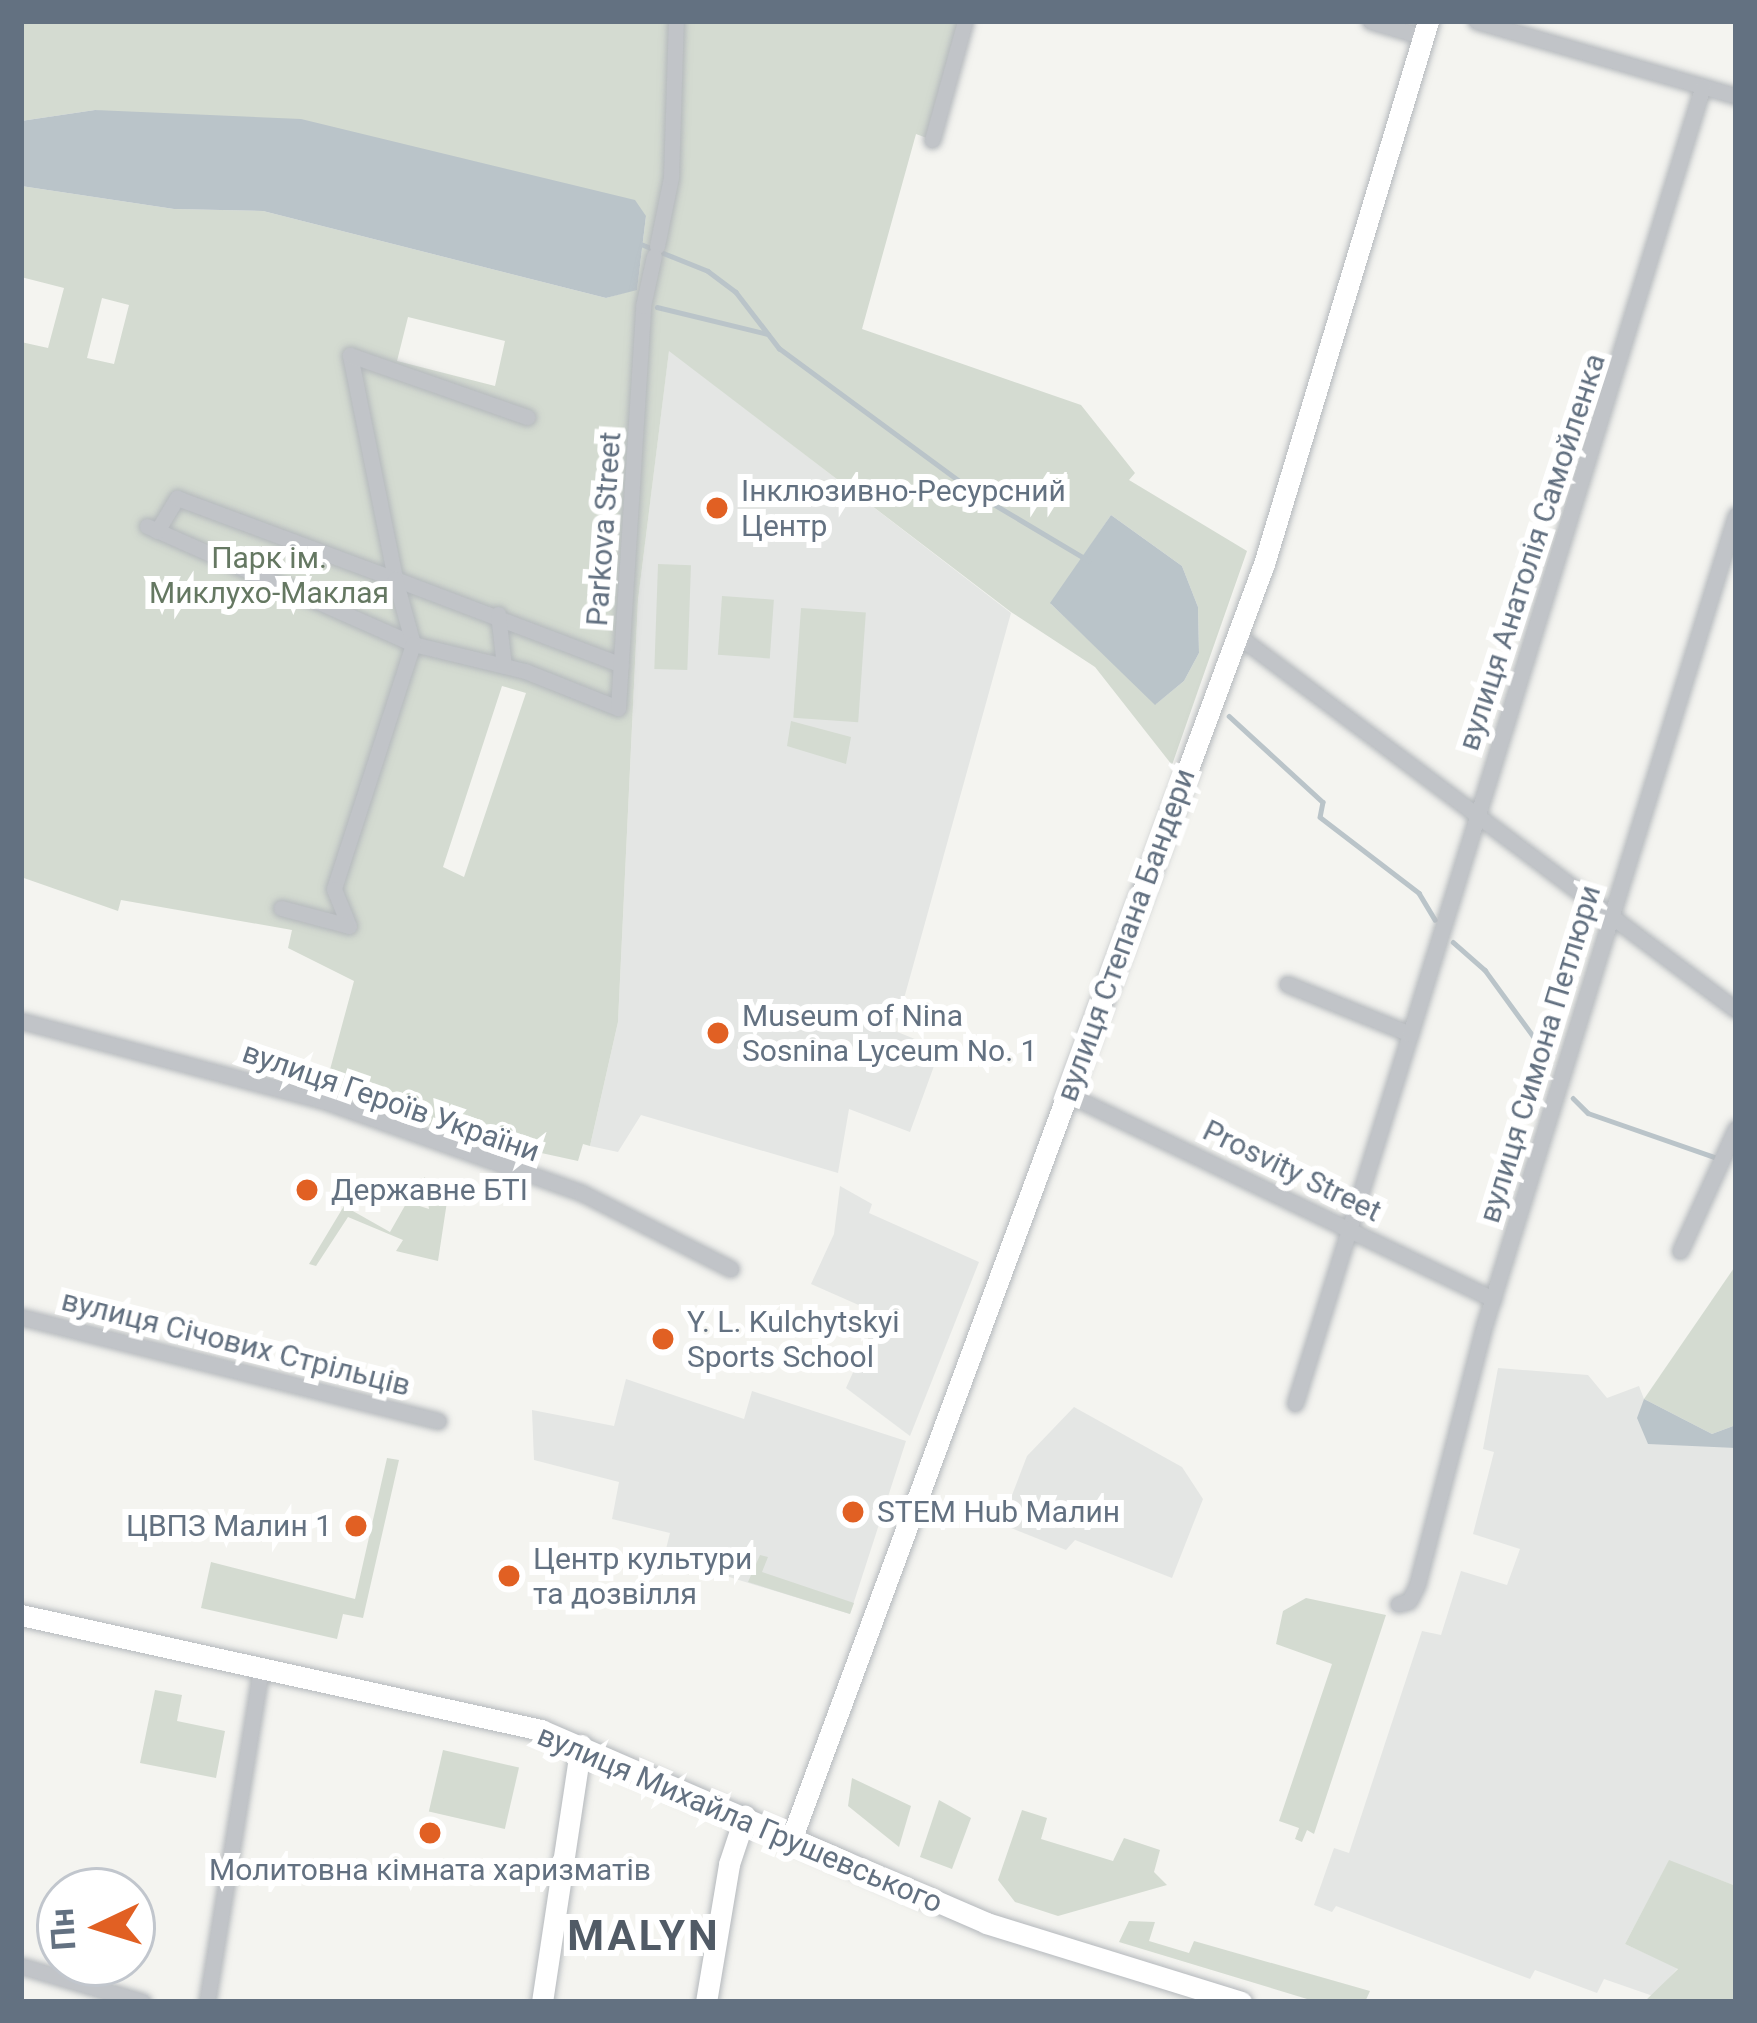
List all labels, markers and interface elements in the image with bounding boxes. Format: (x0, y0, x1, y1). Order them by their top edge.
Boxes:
street label: вулиця Анатолія Самойленка (1451, 349, 1613, 755)
street label: Parkova Street (579, 431, 629, 627)
place label: Інклюзивно-Ресурсний Центр (741, 473, 1066, 544)
marker: Інклюзивно-Ресурсний Центр (704, 495, 730, 521)
park label: Парк ім. Миклухо-Маклая (149, 540, 389, 610)
street label: вулиця Степана Бандери (1049, 764, 1203, 1106)
street label: вулиця Симона Петлюри (1472, 881, 1608, 1227)
place label: Museum of Nina Sosnina Lyceum No. 1 (742, 998, 1037, 1068)
marker: Museum of Nina Sosnina Lyceum No. 1 (705, 1020, 731, 1046)
street label: вулиця Героїв України (238, 1034, 544, 1170)
street label: Prosvity Street (1197, 1112, 1387, 1230)
place label: Державне БТІ (331, 1172, 528, 1208)
marker: Державне БТІ (294, 1177, 320, 1203)
street label: вулиця Січових Стрільців (58, 1282, 414, 1404)
place label: Y. L. Kulchytskyi Sports School (687, 1304, 900, 1374)
marker: Y. L. Kulchytskyi Sports School (650, 1326, 676, 1352)
place label: STEM Hub Малин (877, 1494, 1120, 1530)
marker: STEM Hub Малин (840, 1499, 866, 1525)
place label: ЦВПЗ Малин 1 (126, 1508, 332, 1544)
marker: ЦВПЗ Малин 1 (343, 1513, 369, 1539)
place label: Центр культури та дозвілля (533, 1541, 752, 1612)
marker: Центр культури та дозвілля (496, 1563, 522, 1589)
street label: вулиця Михайла Грушевського (532, 1717, 948, 1921)
marker: Молитовна кімната харизматів (417, 1820, 443, 1846)
place label: Молитовна кімната харизматів (209, 1852, 651, 1888)
north arrow (36, 1867, 156, 1987)
text: Пн (42, 1907, 84, 1952)
district label: MALYN (567, 1911, 721, 1961)

